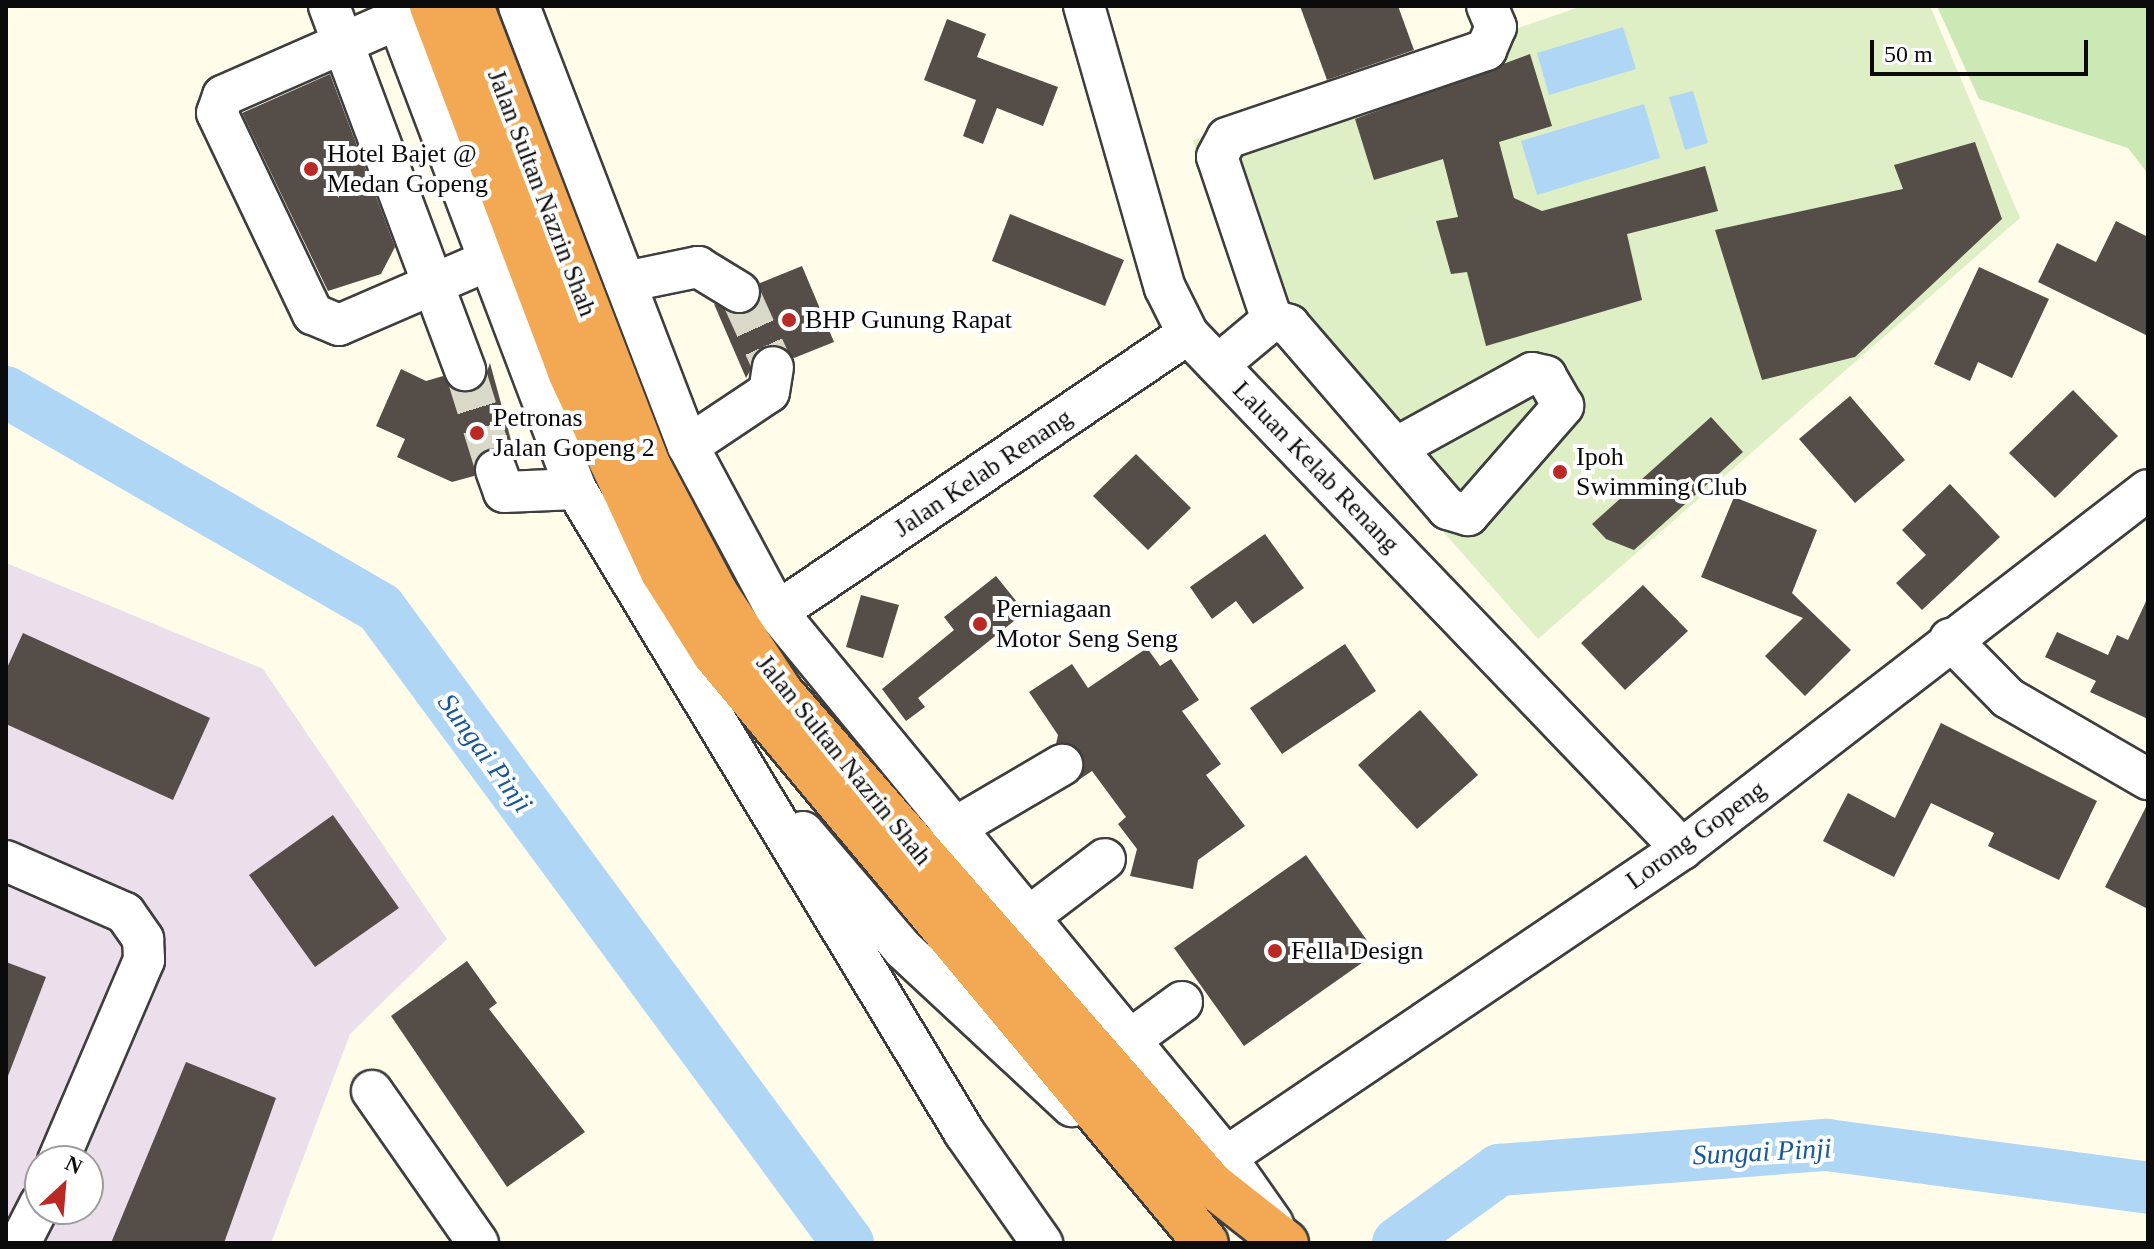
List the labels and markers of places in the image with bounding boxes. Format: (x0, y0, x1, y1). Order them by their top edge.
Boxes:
place label: Hotel Bajet @ Medan Gopeng (327, 138, 488, 200)
marker: Hotel Bajet @ Medan Gopeng (302, 160, 320, 178)
place label: BHP Gunung Rapat (805, 304, 1013, 336)
marker: BHP Gunung Rapat (780, 311, 798, 329)
place label: Petronas Jalan Gopeng 2 (493, 402, 655, 464)
marker: Petronas Jalan Gopeng 2 (468, 424, 486, 442)
place label: Ipoh Swimming Club (1576, 441, 1747, 502)
marker: Ipoh Swimming Club (1551, 463, 1569, 481)
place label: Perniagaan Motor Seng Seng (996, 593, 1178, 654)
marker: Perniagaan Motor Seng Seng (971, 615, 989, 633)
place label: Fella Design (1291, 935, 1423, 967)
marker: Fella Design (1266, 942, 1284, 960)

